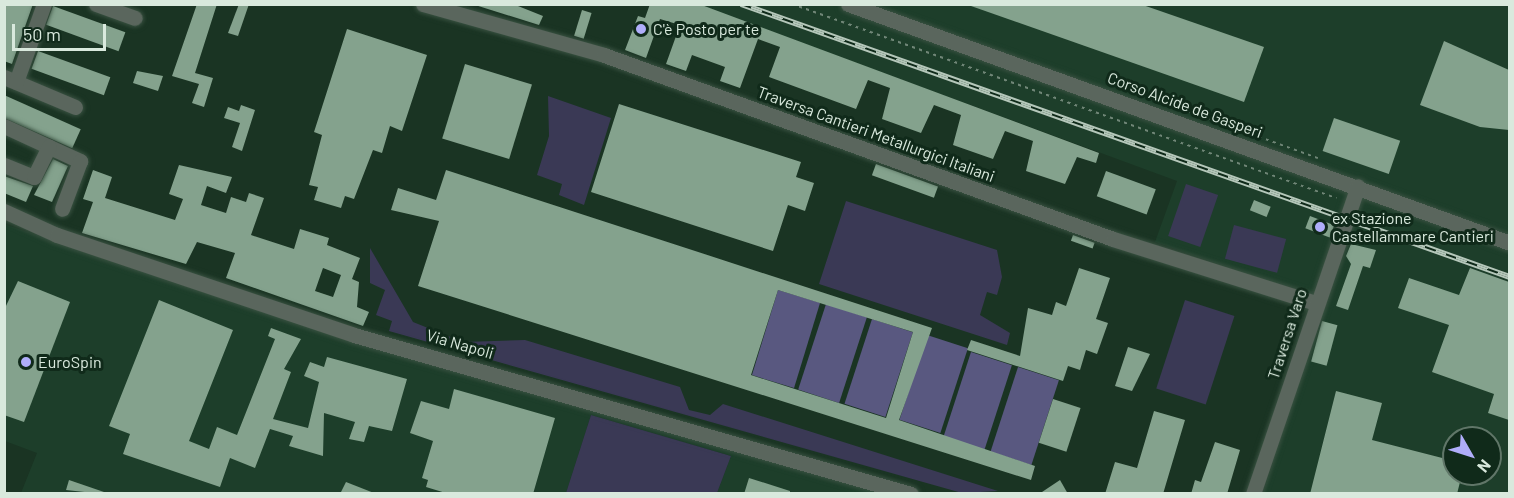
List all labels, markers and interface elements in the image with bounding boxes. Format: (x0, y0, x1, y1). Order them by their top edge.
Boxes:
scale bar (15, 12, 110, 50)
place label: C'è Posto per te (653, 19, 759, 39)
marker: C'è Posto per te (634, 22, 648, 36)
text: 50 m (23, 23, 61, 45)
street label: Corso Alcide de Gasperi (1105, 68, 1265, 142)
street label: Traversa Cantieri Metallurgici Italiani (755, 82, 997, 186)
place label: ex Stazione Castellammare Cantieri (1332, 208, 1494, 246)
marker: ex Stazione Castellammare Cantieri (1313, 220, 1327, 234)
street label: Traversa Varo (1263, 286, 1311, 382)
street label: Via Napoli (424, 325, 496, 363)
place label: EuroSpin (38, 352, 102, 372)
marker: EuroSpin (19, 355, 33, 369)
north arrow (1442, 426, 1502, 486)
text: N (1474, 456, 1496, 476)

